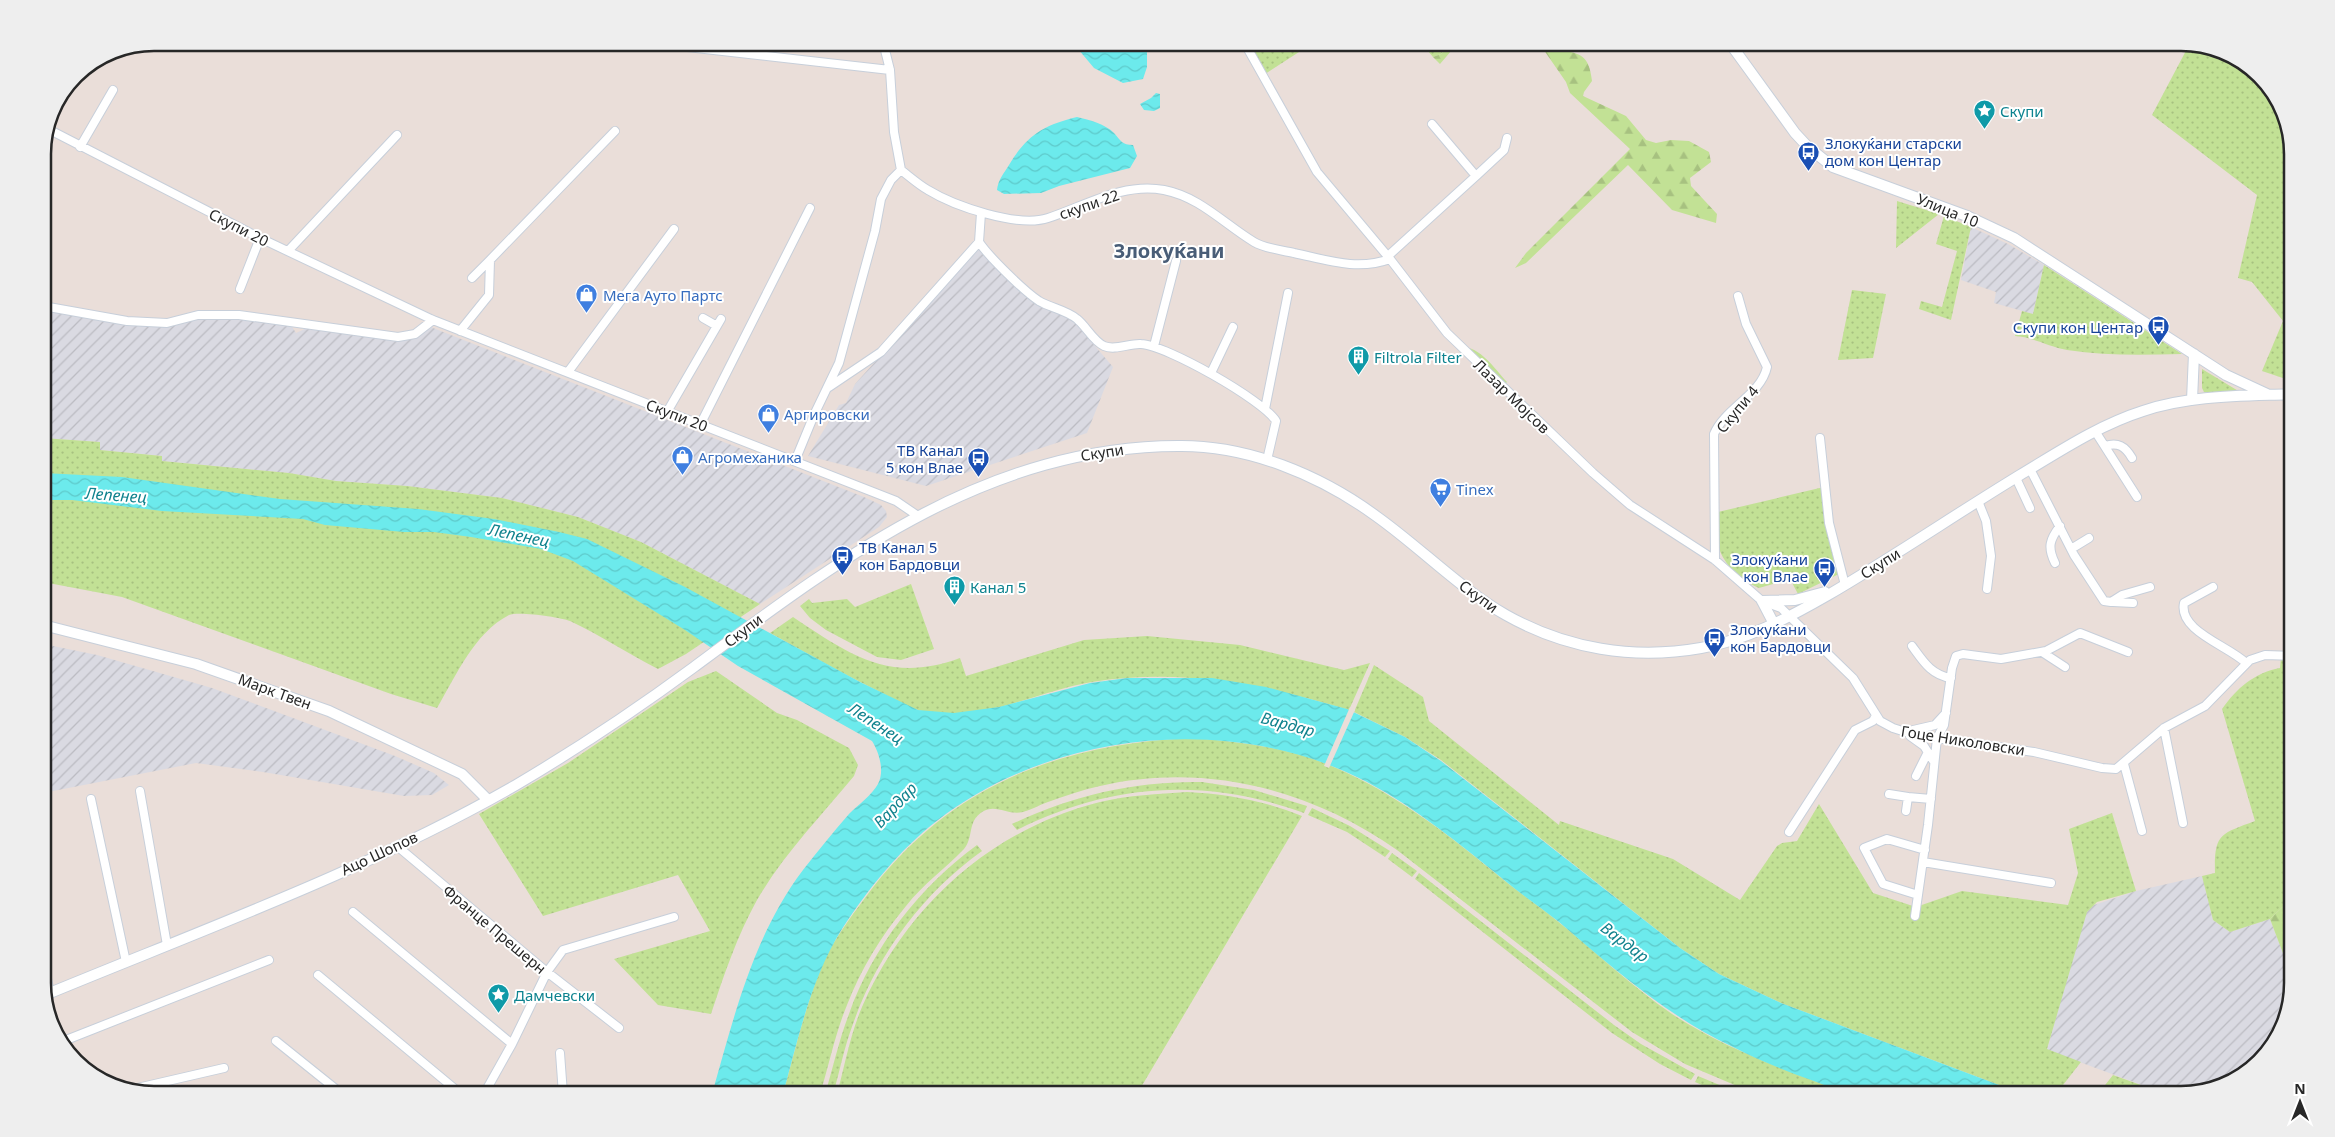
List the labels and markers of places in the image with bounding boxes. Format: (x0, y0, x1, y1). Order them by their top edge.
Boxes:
place icon: Скупи (1972, 99, 1996, 130)
place label: Скупи (2000, 101, 2044, 121)
place label: Злокуќани старски дом кон Центар (1825, 133, 1962, 170)
bus stop icon: Злокуќани старски дом кон Центар (1797, 140, 1821, 171)
shop icon: Мега Ауто Партс (575, 283, 599, 314)
place label: Мега Ауто Партс (603, 285, 723, 305)
bus stop icon: Скупи кон Центар (2147, 315, 2171, 346)
place label: Скупи кон Центар (2013, 317, 2143, 337)
building icon: Filtrola Filter (1346, 345, 1370, 376)
place label: Filtrola Filter (1374, 347, 1462, 367)
shop icon: Аргировски (756, 402, 780, 433)
place label: Аргировски (784, 404, 870, 424)
place label: ТВ Канал 5 кон Влае (886, 440, 963, 477)
shop icon: Агромеханика (670, 445, 694, 476)
place label: Агромеханика (698, 447, 802, 467)
bus stop icon: ТВ Канал 5 кон Влае (967, 447, 991, 478)
supermarket icon: Tinex (1428, 477, 1452, 508)
place label: Tinex (1456, 479, 1494, 499)
place label: ТВ Канал 5 кон Бардовци (859, 537, 960, 574)
bus stop icon: ТВ Канал 5 кон Бардовци (831, 544, 855, 575)
place label: Злокуќани кон Влае (1731, 549, 1808, 586)
bus stop icon: Злокуќани кон Влае (1812, 556, 1836, 587)
building icon: Канал 5 (942, 575, 966, 606)
place label: Канал 5 (970, 577, 1026, 597)
place label: Злокуќани кон Бардовци (1730, 619, 1831, 656)
bus stop icon: Злокуќани кон Бардовци (1702, 626, 1726, 657)
place icon: Дамчевски (486, 983, 510, 1014)
place label: Дамчевски (514, 985, 595, 1005)

